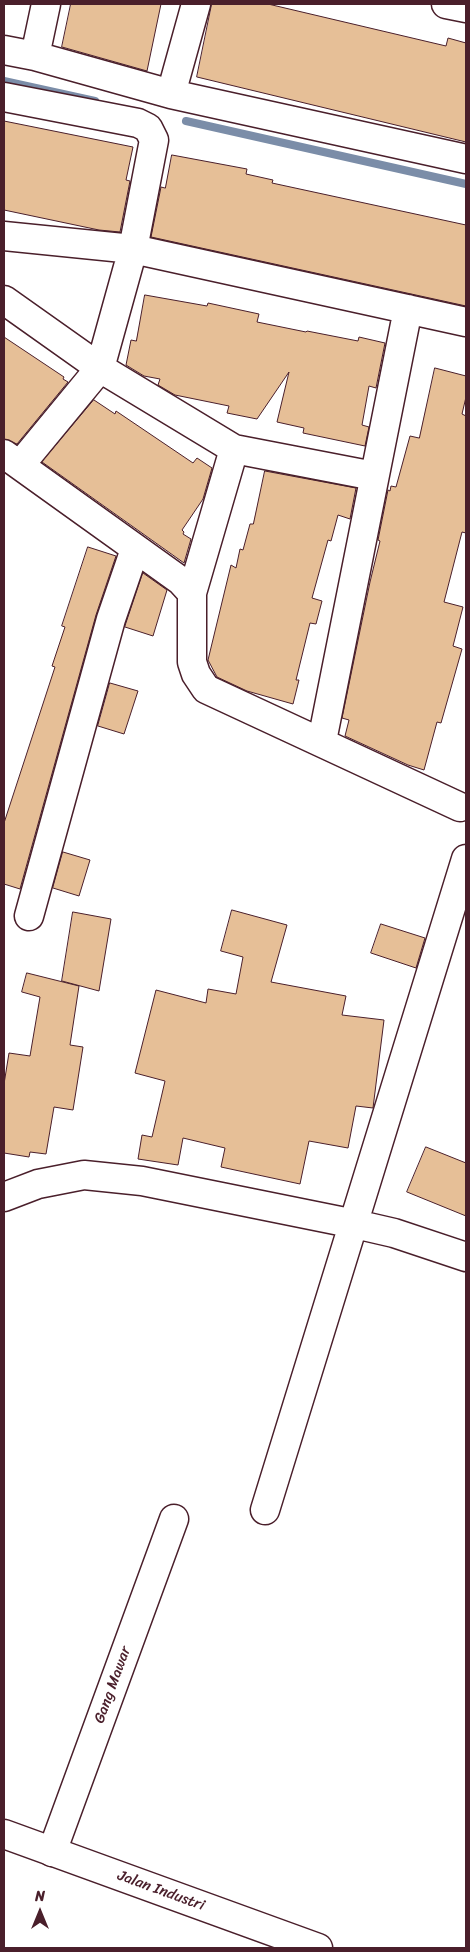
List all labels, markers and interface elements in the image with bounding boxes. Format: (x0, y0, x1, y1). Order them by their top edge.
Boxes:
street label: Gang Mawar (91, 1644, 135, 1726)
street label: Jalan Industri (115, 1867, 207, 1915)
text: N (35, 1884, 45, 1909)
north arrow (15, 1887, 65, 1937)

